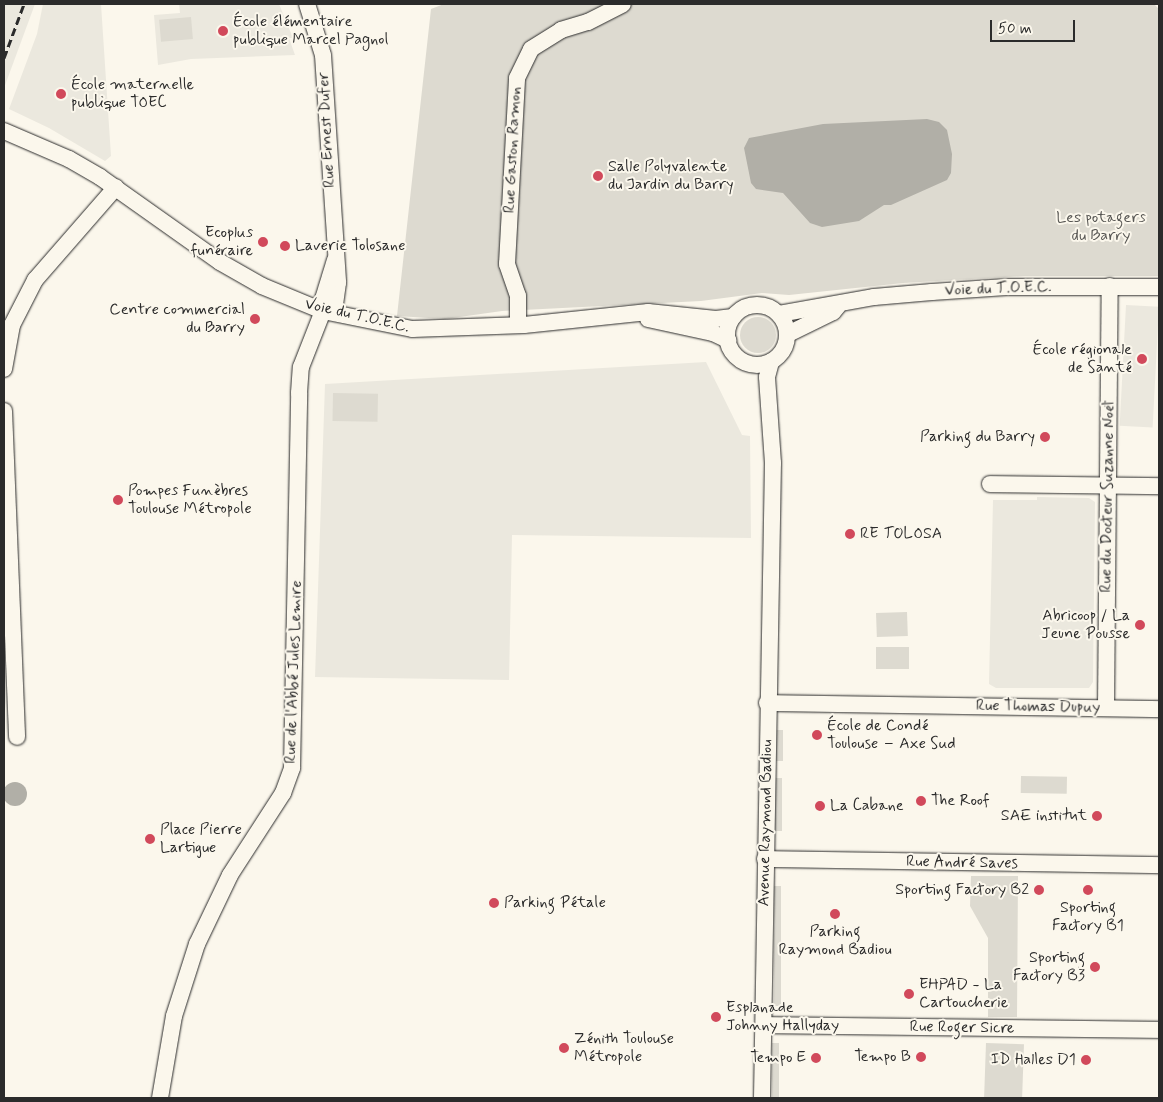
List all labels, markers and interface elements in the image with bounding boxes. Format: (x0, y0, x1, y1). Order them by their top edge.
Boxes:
scale bar (993, 10, 1078, 42)
place label: École élémentaire publique Marcel Pagnol (233, 12, 390, 50)
text: 50 m (998, 19, 1032, 39)
marker: École élémentaire publique Marcel Pagnol (217, 25, 229, 37)
street label: Rue Ernest Dufer (314, 72, 340, 188)
place label: École maternelle publique TOEC (71, 75, 181, 113)
street label: Rue Gaston Ramon (500, 86, 526, 214)
marker: École maternelle publique TOEC (55, 88, 67, 100)
place label: Salle Polyvalente du Jardin du Barry (608, 157, 734, 195)
marker: Salle Polyvalente du Jardin du Barry (592, 170, 604, 182)
park label: Les potagers du Barry (1059, 208, 1143, 246)
place label: Ecoplus funéraire (191, 223, 253, 261)
marker: Ecoplus funéraire (257, 236, 269, 248)
place label: Laverie Tolosane (295, 236, 408, 256)
marker: Laverie Tolosane (279, 240, 291, 252)
street label: Voie du T.O.E.C. (945, 278, 1051, 300)
street label: Voie du T.O.E.C. (304, 295, 410, 337)
place label: Centre commercial du Barry (109, 300, 245, 338)
marker: Centre commercial du Barry (249, 313, 261, 325)
place label: École régionale de Santé (1033, 340, 1132, 378)
marker: École régionale de Santé (1136, 353, 1148, 365)
street label: Rue du Docteur Suzanne Noël (1097, 400, 1119, 594)
place label: Parking du Barry (921, 427, 1035, 447)
marker: Parking du Barry (1039, 431, 1051, 443)
place label: Pompes Funèbres Toulouse Métropole (128, 481, 252, 519)
marker: Pompes Funèbres Toulouse Métropole (112, 494, 124, 506)
place label: RE TOLOSA (860, 524, 940, 544)
marker: RE TOLOSA (844, 528, 856, 540)
street label: Rue de l'Abbé Jules Lemire (281, 580, 307, 764)
place label: Abricoop / La Jeune Pousse (1042, 606, 1130, 644)
marker: Abricoop / La Jeune Pousse (1134, 619, 1146, 631)
street label: Rue Thomas Dupuy (977, 696, 1099, 718)
place label: École de Condé Toulouse – Axe Sud (827, 716, 954, 754)
marker: École de Condé Toulouse – Axe Sud (811, 729, 823, 741)
street label: Avenue Raymond Badiou (755, 739, 777, 907)
place label: The Roof (931, 791, 989, 811)
marker: The Roof (915, 795, 927, 807)
place label: La Cabane (830, 796, 909, 816)
marker: La Cabane (814, 800, 826, 812)
place label: SAE institut (1001, 806, 1087, 826)
marker: SAE institut (1091, 810, 1103, 822)
place label: Place Pierre Lartigue (160, 820, 240, 858)
marker: Place Pierre Lartigue (144, 833, 156, 845)
street label: Rue André Saves (906, 852, 1018, 874)
place label: Sporting Factory B2 (897, 880, 1029, 900)
marker: Sporting Factory B2 (1033, 884, 1045, 896)
marker: Sporting Factory B1 (1082, 884, 1094, 896)
place label: Parking Pétale (504, 893, 605, 913)
marker: Parking Pétale (488, 897, 500, 909)
place label: Sporting Factory B1 (1052, 898, 1124, 936)
marker: Parking Raymond Badiou (829, 908, 841, 920)
place label: Parking Raymond Badiou (778, 922, 892, 960)
place label: Sporting Factory B3 (1014, 948, 1085, 986)
marker: Sporting Factory B3 (1089, 961, 1101, 973)
place label: EHPAD - La Cartoucherie (919, 975, 1008, 1013)
marker: EHPAD - La Cartoucherie (903, 988, 915, 1000)
place label: Esplanade Johnny Hallyday (726, 998, 839, 1036)
marker: Esplanade Johnny Hallyday (710, 1011, 722, 1023)
street label: Rue Roger Sicre (909, 1017, 1015, 1039)
place label: Zénith Toulouse Métropole (574, 1029, 674, 1067)
marker: Zénith Toulouse Métropole (558, 1042, 570, 1054)
place label: Tempo B (854, 1047, 911, 1067)
place label: Tempo E (750, 1048, 806, 1068)
place label: ID Halles D1 (989, 1050, 1076, 1070)
marker: Tempo B (915, 1051, 927, 1063)
marker: Tempo E (810, 1052, 822, 1064)
marker: ID Halles D1 (1080, 1054, 1092, 1066)

